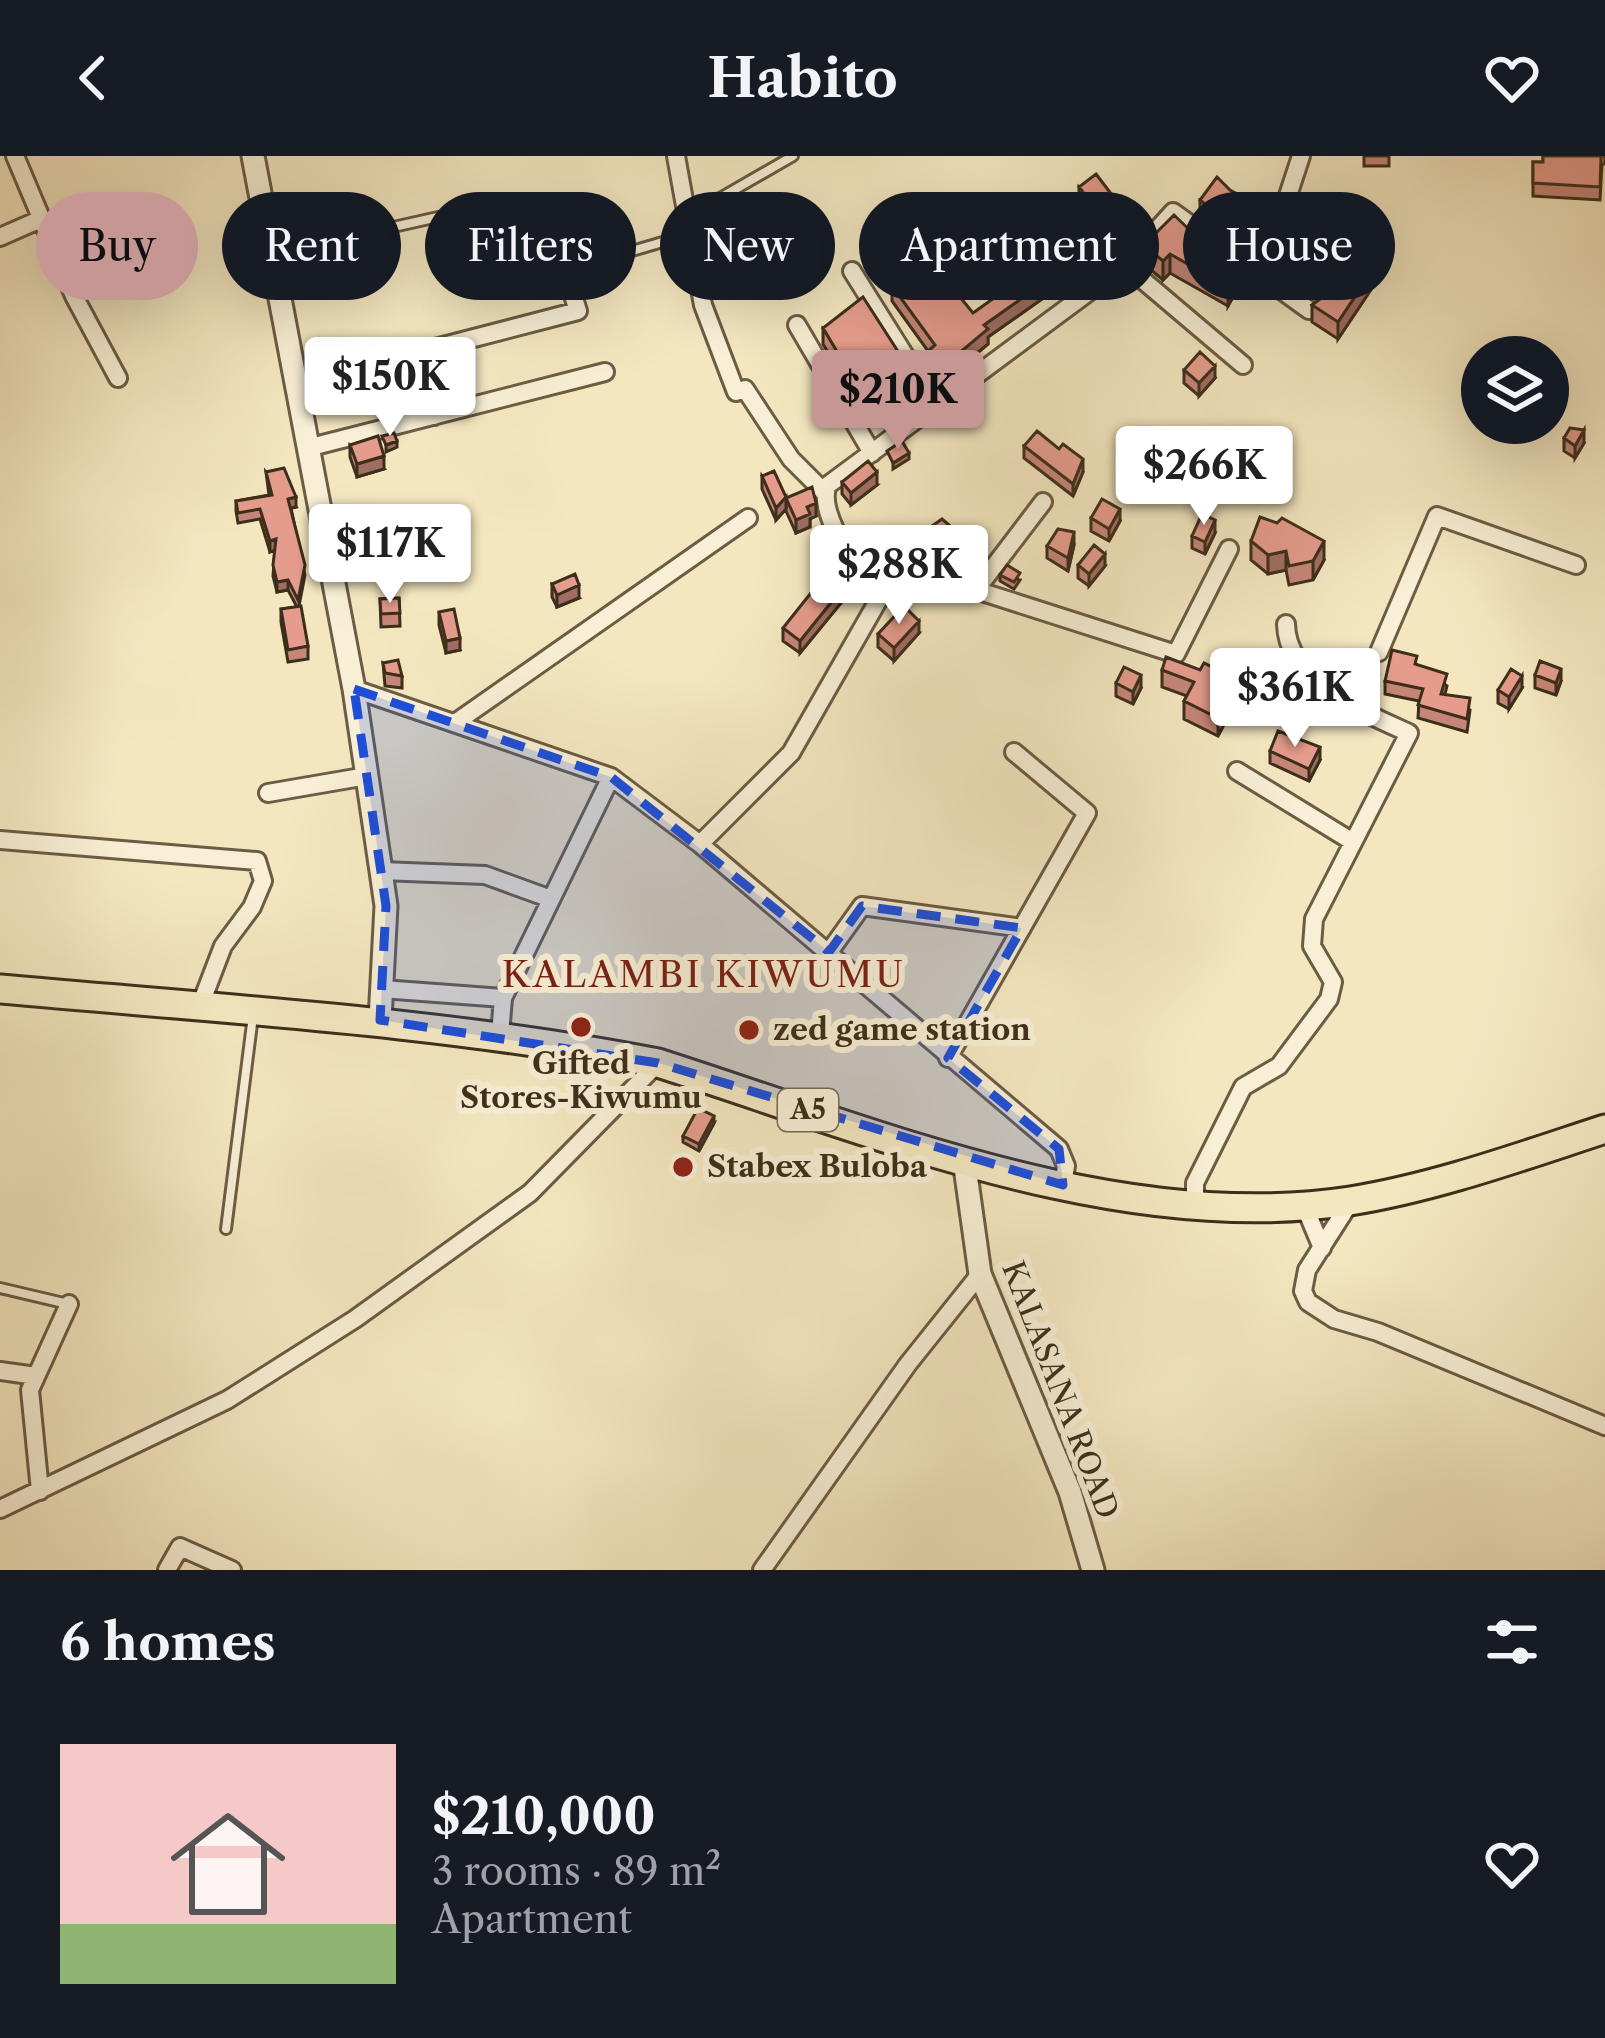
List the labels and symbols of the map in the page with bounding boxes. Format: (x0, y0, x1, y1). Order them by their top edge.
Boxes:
pin: $150K (306, 337, 474, 439)
pin: $210K (814, 350, 982, 452)
pin: $266K (1120, 426, 1288, 528)
pin: $117K (306, 504, 474, 606)
pin: $288K (815, 525, 983, 627)
pin: $361K (1211, 648, 1379, 750)
district label: KALAMBI KIWUMU (502, 952, 906, 996)
place label: zed game station (773, 1011, 1031, 1048)
marker: Gifted Stores-Kiwumu (568, 1014, 594, 1040)
marker: zed game station (736, 1017, 762, 1043)
place label: Gifted Stores-Kiwumu (460, 1045, 702, 1116)
road number: A5 (778, 1089, 838, 1131)
place label: Stabex Buloba (707, 1148, 928, 1185)
marker: Stabex Buloba (670, 1154, 696, 1180)
street label: KALASANA ROAD (994, 1256, 1127, 1524)

